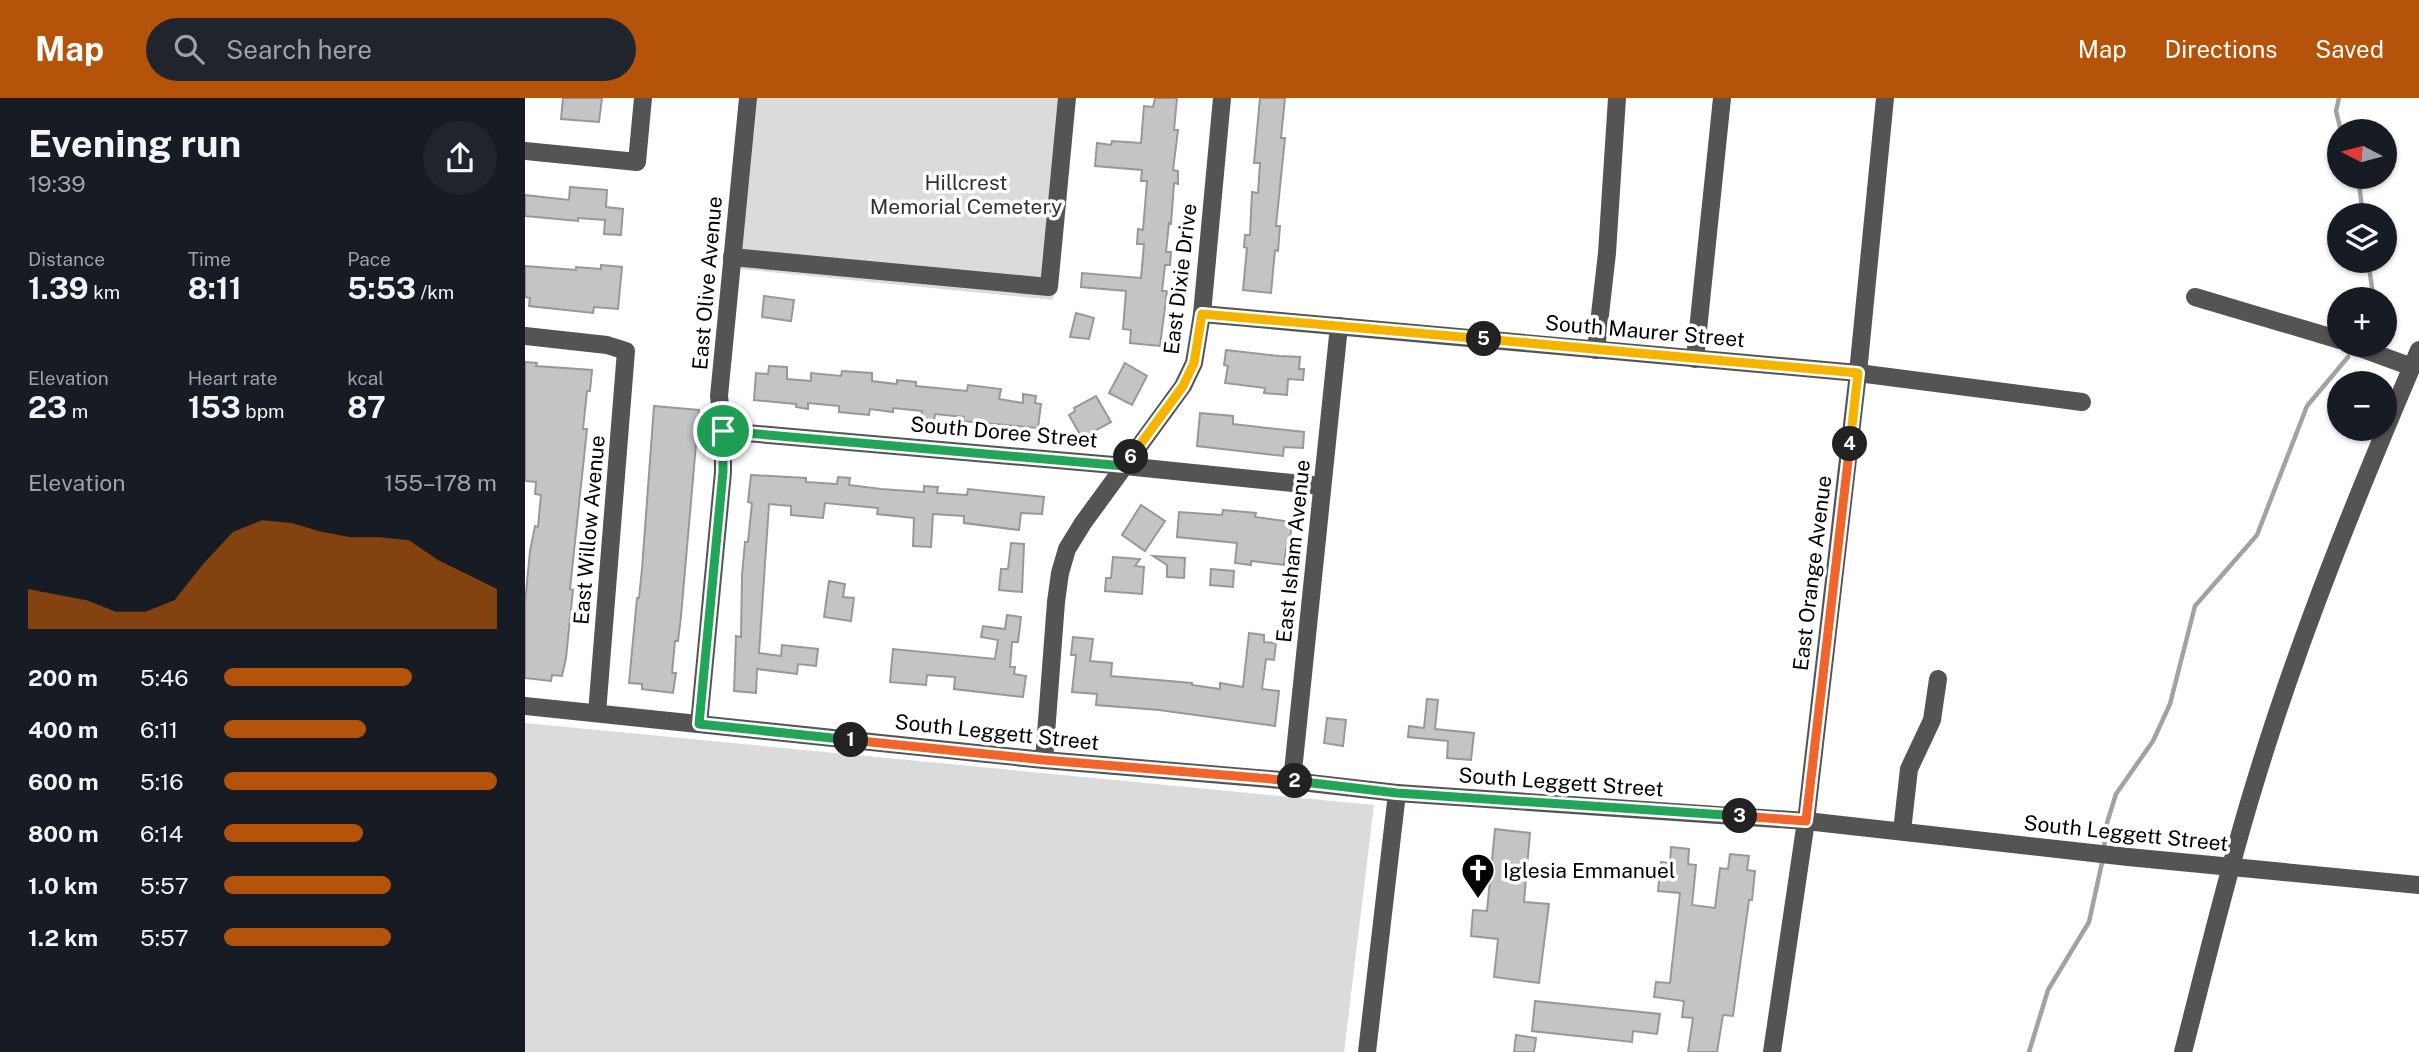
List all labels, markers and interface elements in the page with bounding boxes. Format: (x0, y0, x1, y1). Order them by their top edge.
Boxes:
search box (146, 18, 636, 81)
text: Map (35, 30, 104, 68)
icon: search (170, 30, 208, 68)
text: Search here (226, 34, 372, 65)
text: Map (2078, 35, 2127, 63)
text: Directions (2165, 35, 2277, 63)
text: Saved (2315, 35, 2384, 63)
north arrow (2327, 119, 2397, 189)
map controls (2327, 119, 2397, 441)
text: Evening run (28, 121, 241, 166)
button: share (423, 121, 497, 195)
text: 19:39 (28, 170, 86, 197)
park label: Hillcrest Memorial Cemetery (870, 170, 1062, 219)
street label: East Olive Avenue (687, 195, 727, 371)
street label: East Dixie Drive (1158, 202, 1202, 356)
button: layers (2327, 203, 2397, 273)
text: Distance (28, 248, 105, 270)
text: Time (188, 248, 231, 270)
text: Pace (347, 248, 391, 270)
text: 1.39 (28, 270, 89, 306)
text: 8:11 (188, 270, 242, 306)
text: 5:53 (347, 270, 416, 306)
text: km (89, 281, 120, 303)
text: /km (416, 281, 454, 303)
button: + (2327, 287, 2397, 357)
street label: South Maurer Street (1544, 310, 1746, 352)
pin: 5 (1467, 322, 1501, 356)
text: 5 (1477, 327, 1490, 349)
text: Elevation (28, 367, 109, 389)
text: Heart rate (188, 367, 277, 389)
text: kcal (347, 367, 384, 389)
button: − (2327, 371, 2397, 441)
text: 23 (28, 389, 67, 425)
text: 153 (188, 389, 241, 425)
text: 87 (347, 389, 386, 425)
text: m (67, 400, 88, 422)
text: bpm (241, 400, 284, 422)
pin (693, 401, 753, 461)
street label: South Doree Street (909, 411, 1099, 453)
icon: arrive (704, 412, 742, 450)
pin: 4 (1833, 426, 1867, 462)
text: 4 (1843, 432, 1856, 454)
street label: East Willow Avenue (568, 434, 610, 626)
pin: 6 (1113, 440, 1149, 474)
text: 6 (1124, 445, 1137, 467)
street label: East Isham Avenue (1271, 458, 1315, 644)
text: Elevation (28, 469, 126, 496)
text: 155–178 m (384, 469, 497, 496)
street label: East Orange Avenue (1788, 474, 1836, 672)
text: 200 m (28, 664, 98, 691)
text: 5:46 (140, 664, 189, 691)
street label: South Leggett Street (893, 709, 1101, 755)
text: 400 m (28, 716, 98, 743)
text: 6:11 (140, 716, 178, 743)
pin: 1 (833, 722, 869, 758)
text: 1 (846, 728, 855, 750)
street label: South Leggett Street (1458, 762, 1664, 802)
pin: 2 (1277, 764, 1313, 798)
text: 600 m (28, 768, 98, 795)
text: 5:16 (140, 768, 184, 795)
text: 2 (1288, 769, 1301, 791)
pin: 3 (1723, 798, 1757, 834)
text: 3 (1733, 804, 1746, 826)
street label: South Leggett Street (2022, 810, 2230, 856)
text: 800 m (28, 820, 99, 847)
text: 6:14 (140, 820, 183, 847)
church icon: Iglesia Emmanuel (1459, 851, 1497, 900)
place label: Iglesia Emmanuel (1503, 858, 1675, 883)
text: 1.0 km (28, 872, 98, 899)
text: 5:57 (140, 872, 188, 899)
text: 1.2 km (28, 924, 98, 951)
text: 5:57 (140, 924, 188, 951)

